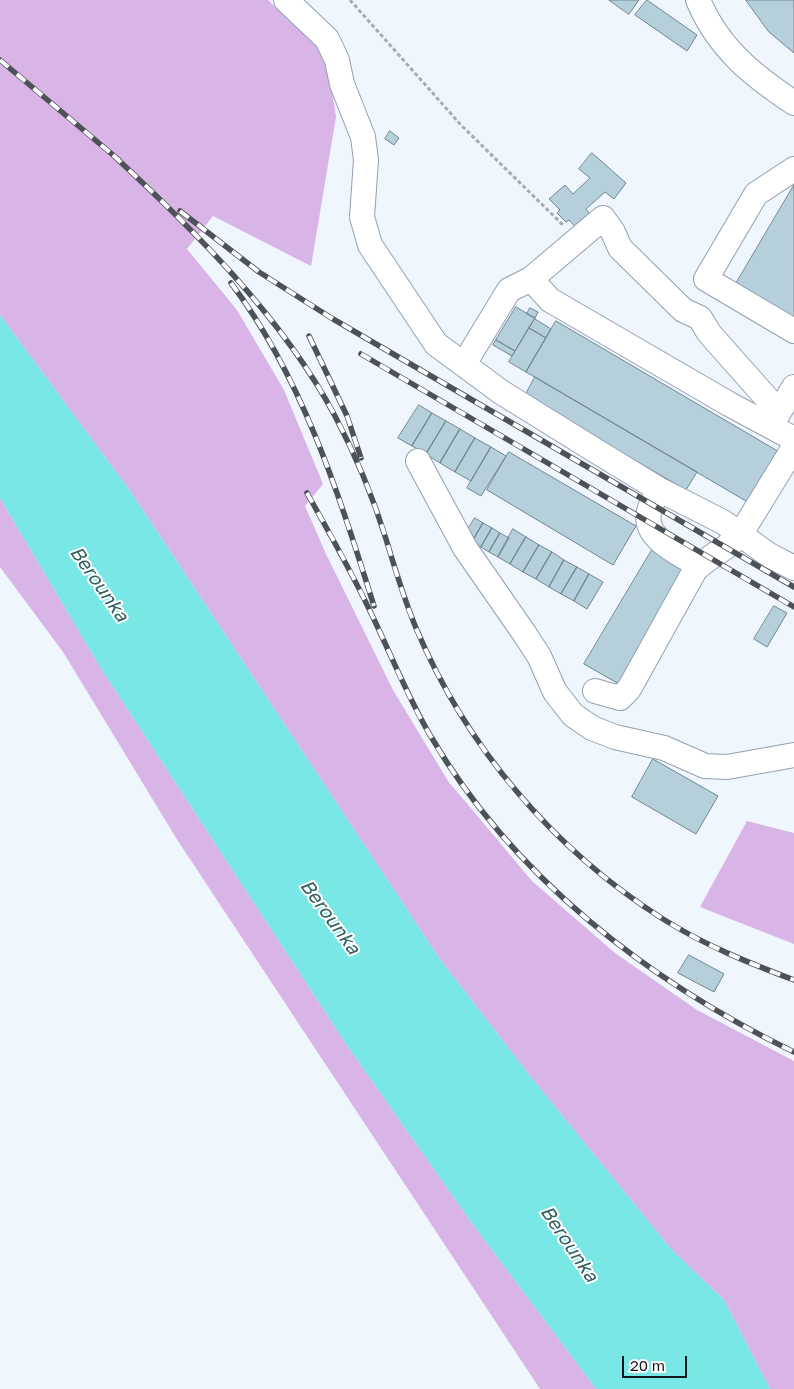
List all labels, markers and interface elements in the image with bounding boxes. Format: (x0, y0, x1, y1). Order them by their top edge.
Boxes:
water label: Berounka (65, 542, 133, 626)
water label: Berounka (295, 875, 365, 959)
water label: Berounka (535, 1202, 603, 1286)
scale bar (624, 1346, 689, 1378)
text: 20 m (630, 1356, 665, 1374)

